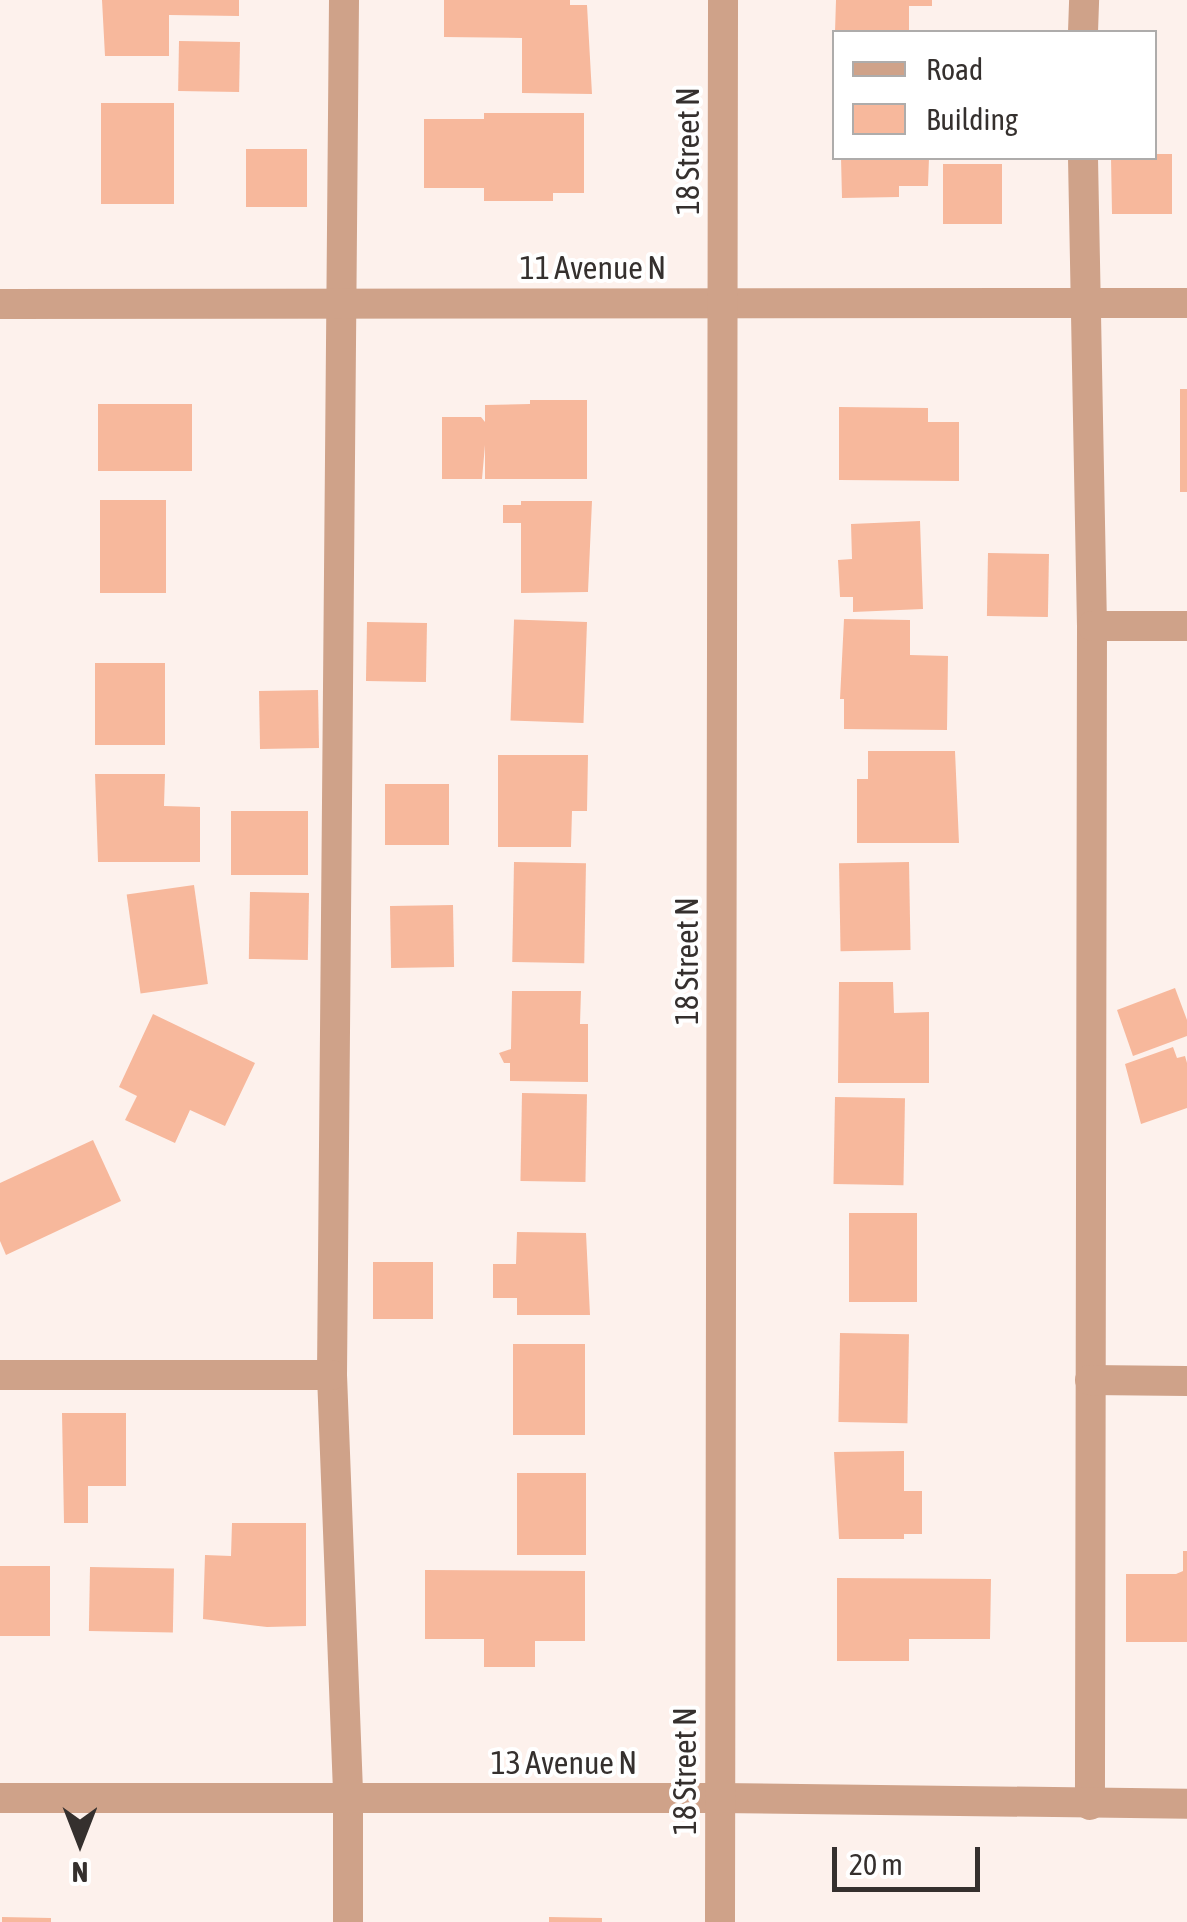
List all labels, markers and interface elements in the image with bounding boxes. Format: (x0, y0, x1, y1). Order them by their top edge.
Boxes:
legend (832, 30, 1157, 160)
text: Road (926, 52, 983, 86)
street label: 18 Street N (669, 87, 707, 215)
text: Building (926, 102, 1018, 136)
street label: 11 Avenue N (520, 249, 666, 287)
street label: 18 Street N (668, 897, 706, 1025)
street label: 18 Street N (666, 1707, 704, 1835)
street label: 13 Avenue N (491, 1744, 637, 1782)
north arrow (30, 1792, 130, 1892)
scale bar (837, 1827, 984, 1889)
text: 20 m (849, 1847, 903, 1881)
text: N (72, 1856, 88, 1888)

